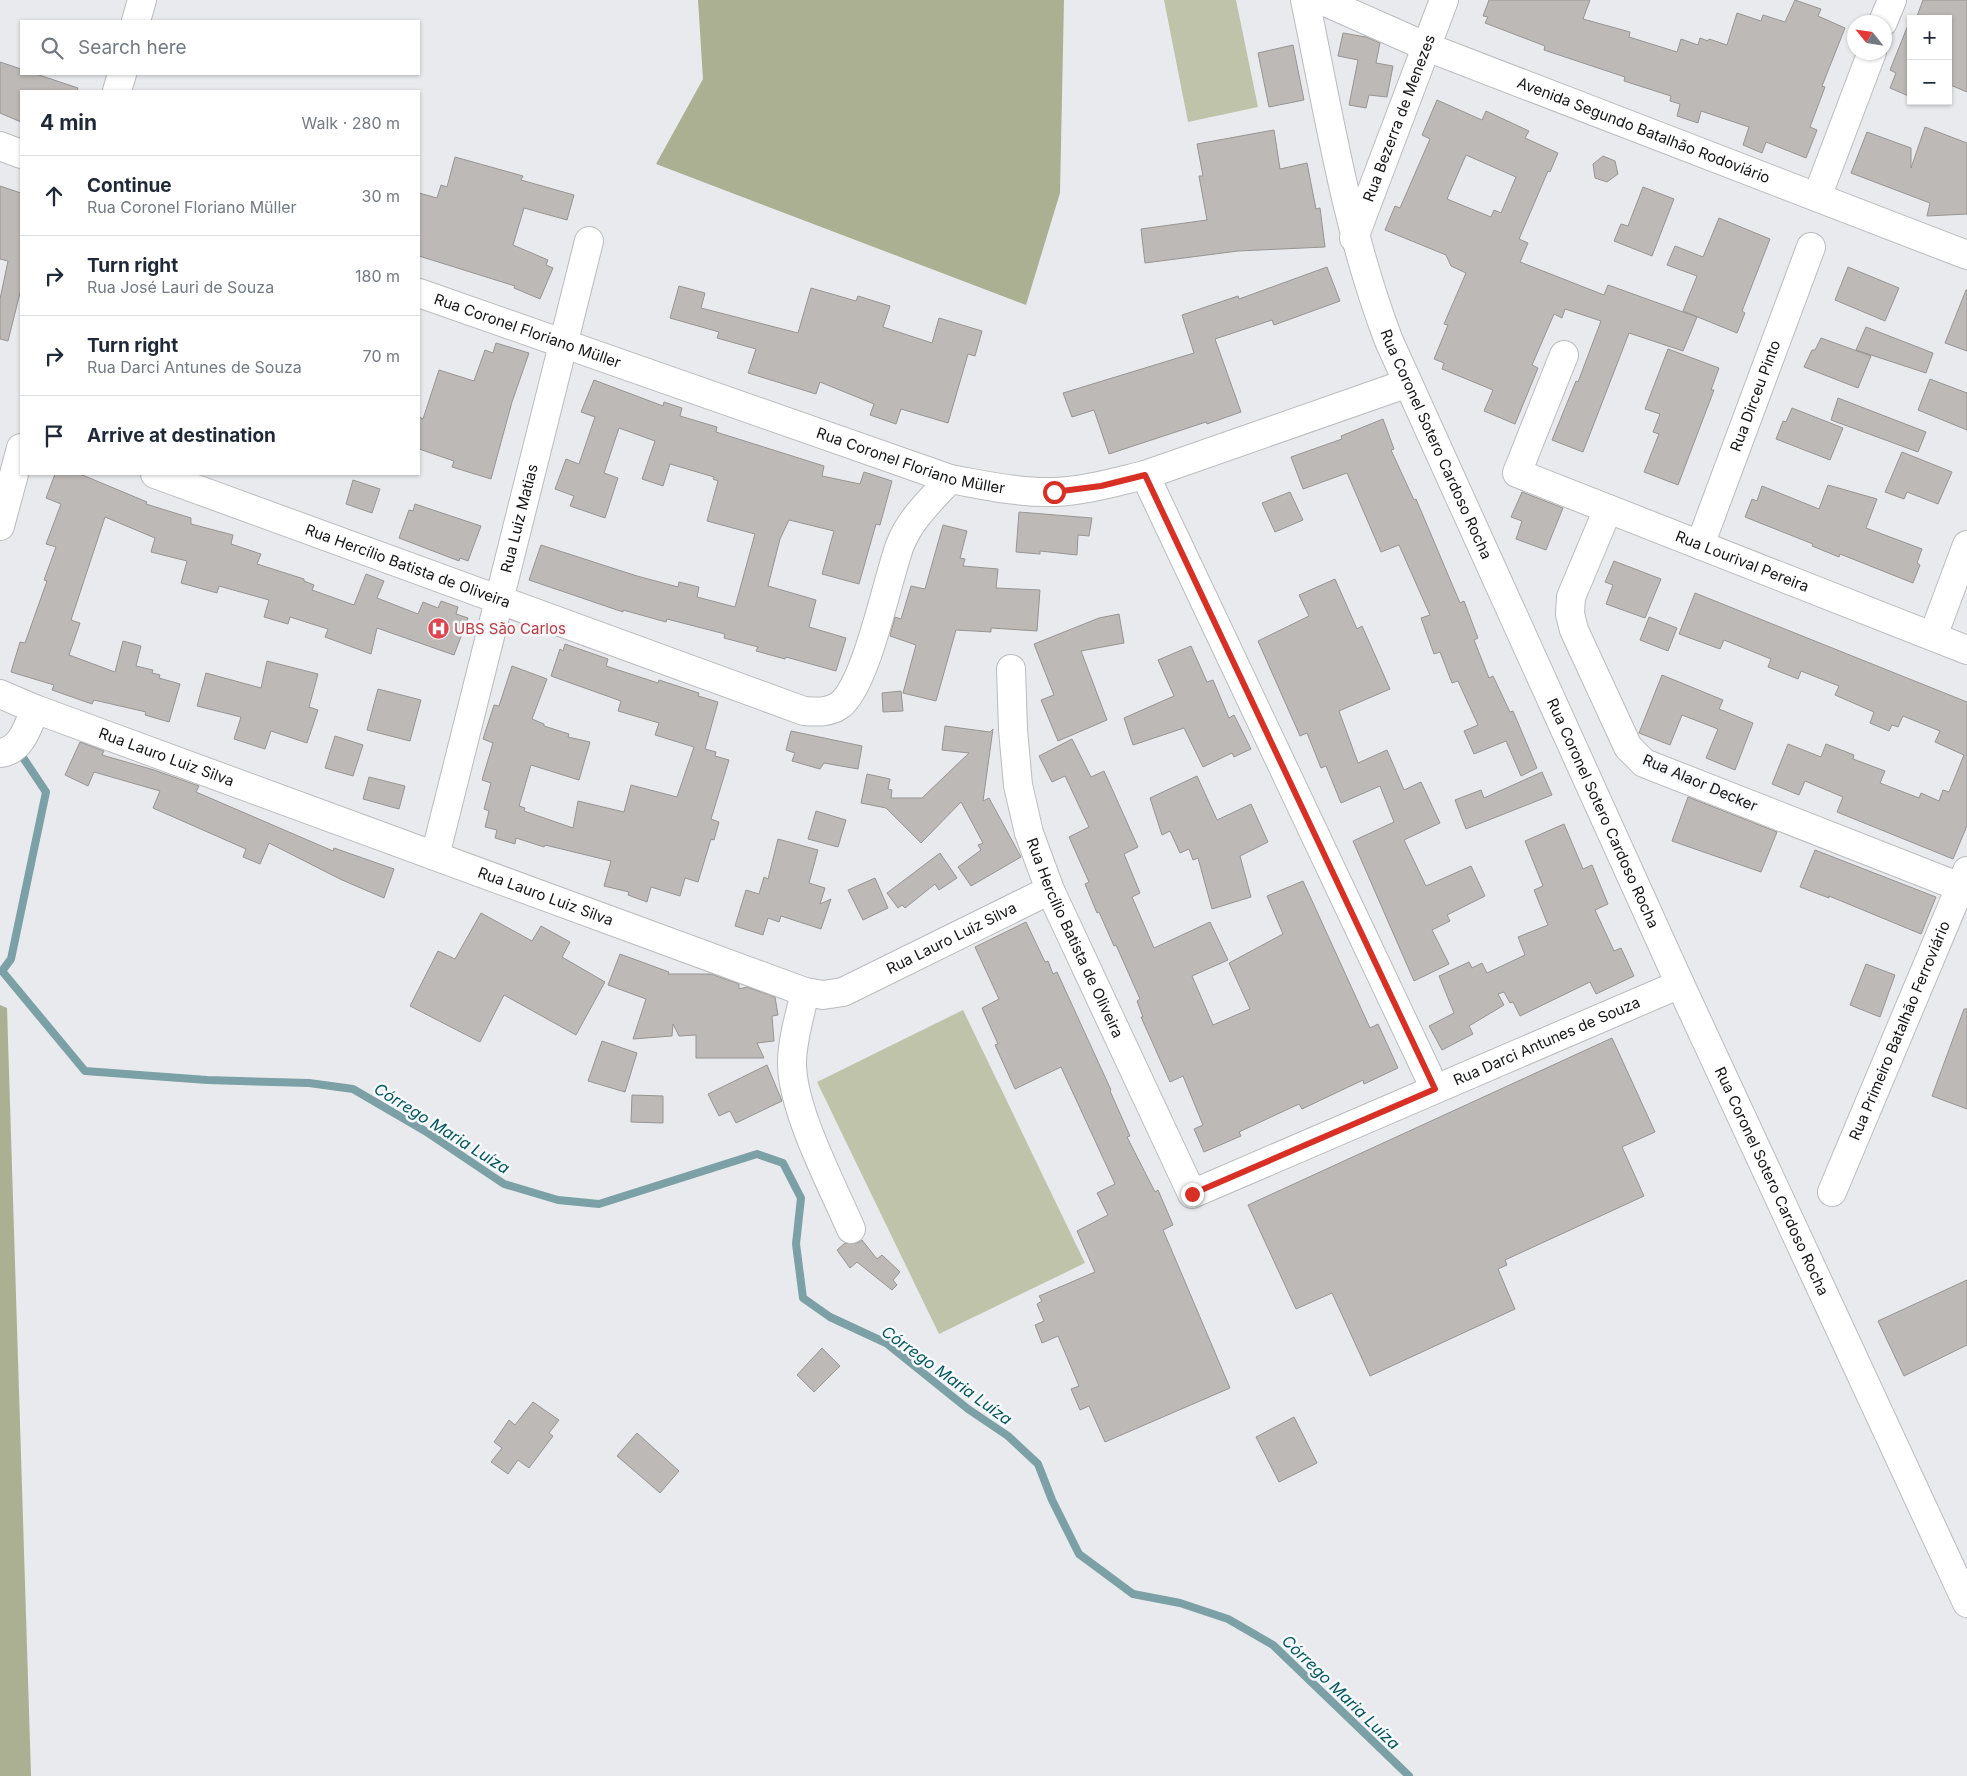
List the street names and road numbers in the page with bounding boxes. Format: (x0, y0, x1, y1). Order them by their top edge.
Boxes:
street label: Rua Bezerra de Menezes (1359, 32, 1439, 204)
street label: Avenida Segundo Batalhão Rodoviário (1515, 73, 1773, 187)
street label: Rua Coronel Floriano Müller (432, 289, 624, 372)
street label: Rua Coronel Sotero Cardoso Rocha (1376, 326, 1496, 562)
street label: Rua Dirceu Pinto (1726, 338, 1784, 454)
street label: Rua Coronel Floriano Müller (814, 423, 1007, 498)
street label: Rua Luiz Matias (496, 462, 542, 575)
street label: Rua Hercílio Batista de Oliveira (303, 520, 513, 612)
street label: Rua Lourival Pereira (1673, 526, 1812, 596)
street label: Rua Coronel Sotero Cardoso Rocha (1543, 695, 1663, 931)
street label: Rua Lauro Luiz Silva (96, 723, 237, 790)
street label: Rua Alaor Decker (1640, 750, 1761, 815)
street label: Rua Hercílio Batista de Oliveira (1023, 835, 1128, 1041)
street label: Rua Lauro Luiz Silva (475, 863, 616, 930)
street label: Rua Lauro Luiz Silva (883, 898, 1020, 978)
street label: Rua Primeiro Batalhão Ferroviário (1845, 918, 1954, 1143)
street label: Rua Darci Antunes de Souza (1450, 992, 1643, 1089)
street label: Rua Coronel Sotero Cardoso Rocha (1711, 1064, 1833, 1299)

